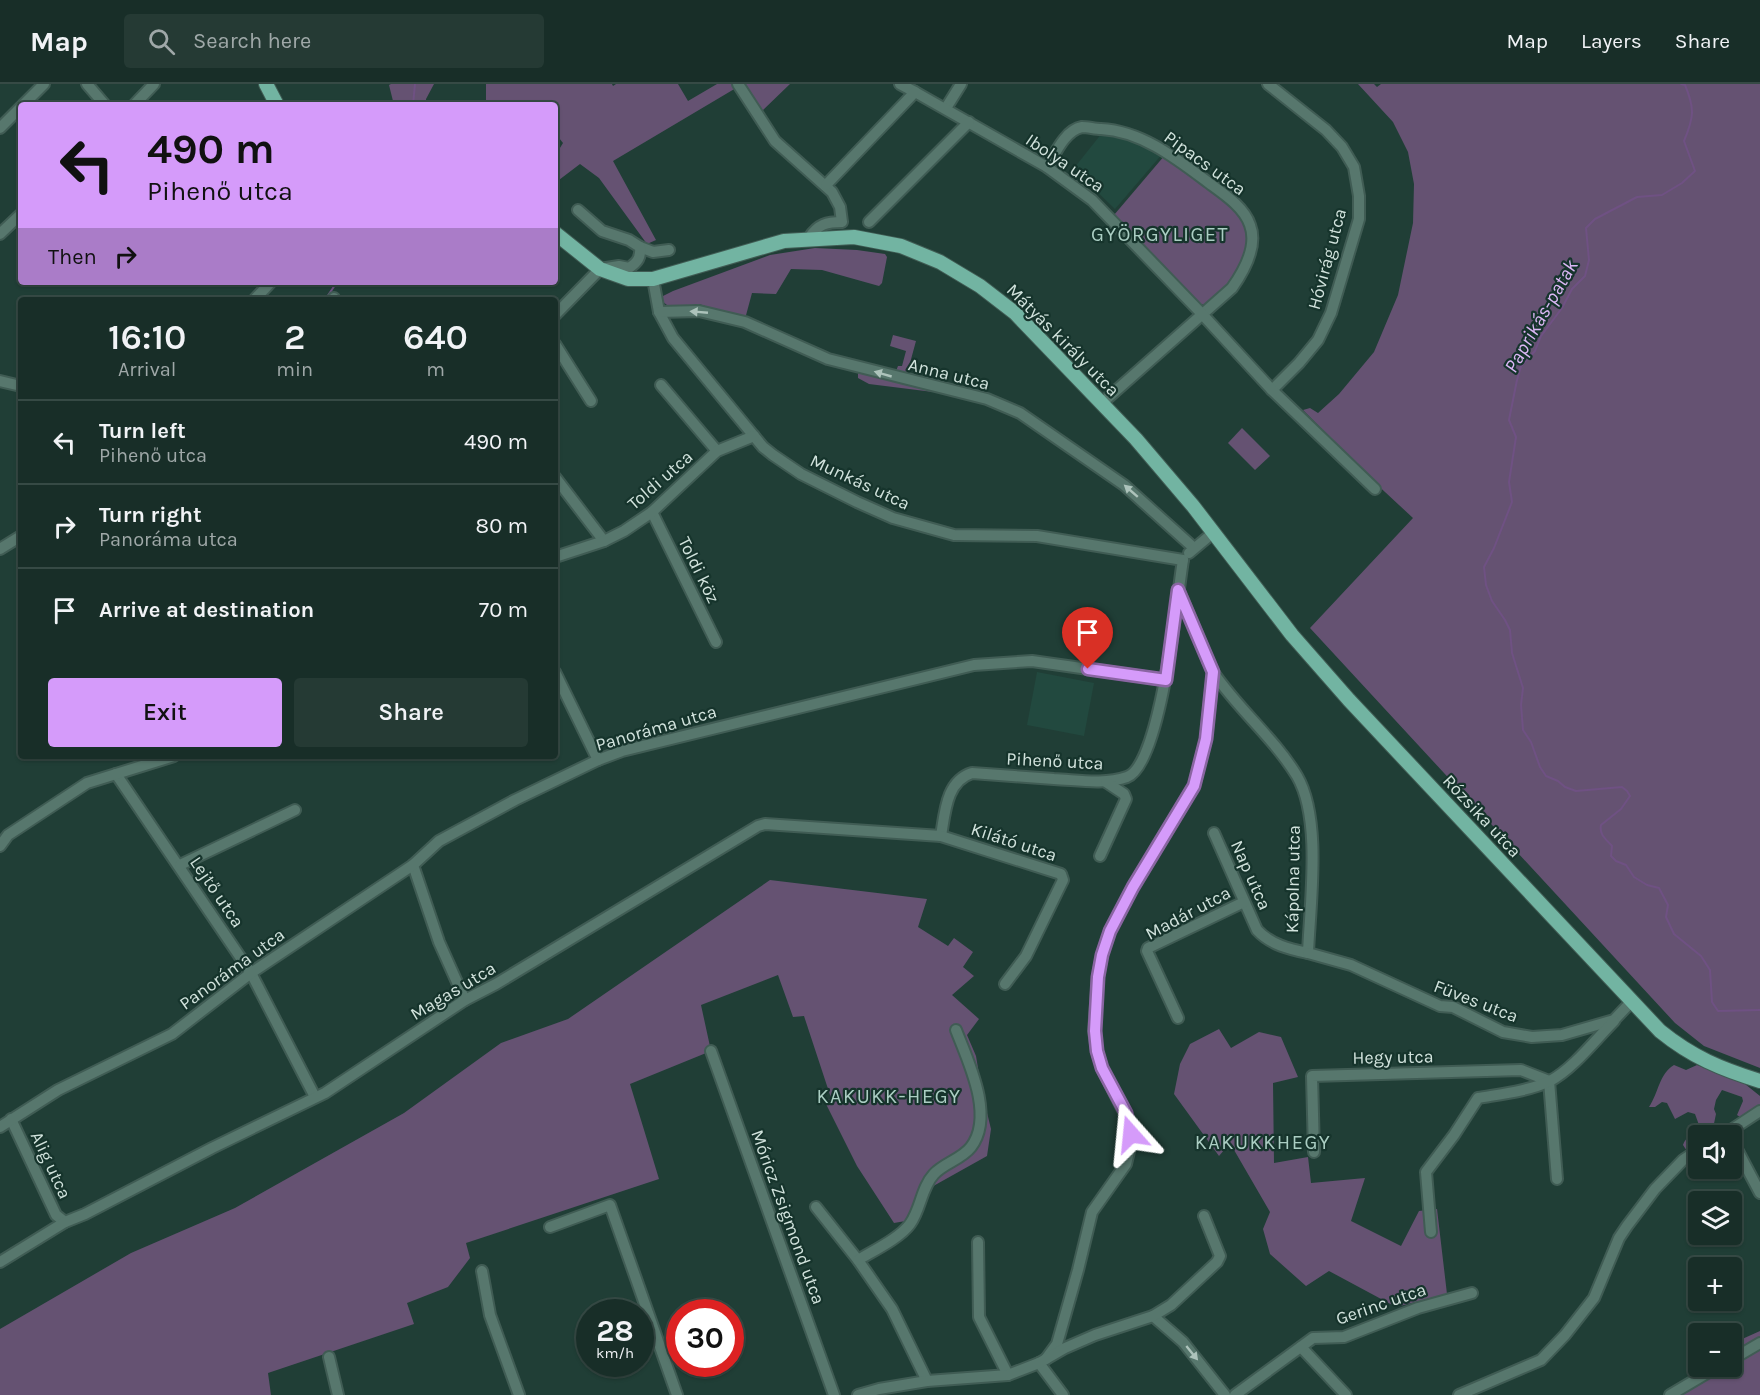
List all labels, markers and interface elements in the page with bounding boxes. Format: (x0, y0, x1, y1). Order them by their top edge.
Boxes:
search box (124, 14, 544, 68)
text: Map (30, 25, 88, 58)
icon: search (145, 25, 178, 58)
text: Search here (193, 28, 311, 54)
text: Map (1506, 29, 1548, 53)
text: Layers (1581, 29, 1642, 53)
text: Share (1675, 29, 1730, 53)
text: 490 m (147, 124, 275, 174)
icon: left (48, 126, 126, 204)
street label: Pipacs utca (1160, 126, 1250, 200)
street label: Ibolya utca (1022, 129, 1108, 197)
text: Pihenő utca (147, 175, 293, 207)
street label: Hóvirág utca (1303, 206, 1351, 312)
district label: GYÖRGYLIGET (1091, 223, 1229, 246)
icon: right (109, 240, 142, 273)
text: Then (48, 244, 97, 270)
water label: Paprikás-patak (1499, 255, 1583, 377)
street label: Mátyás király utca (1002, 279, 1124, 401)
one-way arrow (689, 307, 708, 317)
text: 16:10 (108, 316, 186, 358)
text: 2 (284, 316, 305, 358)
text: 640 (403, 316, 468, 358)
street label: Anna utca (906, 353, 992, 395)
text: Arrival (118, 358, 176, 381)
text: min (276, 358, 313, 381)
text: m (426, 358, 445, 381)
one-way arrow (874, 368, 892, 378)
text: Turn left (99, 418, 186, 444)
icon: left (48, 426, 81, 459)
text: 490 m (464, 429, 528, 455)
text: Pihenő utca (99, 444, 207, 467)
street label: Toldi utca (623, 446, 697, 514)
street label: Munkás utca (807, 449, 913, 515)
one-way arrow (1124, 485, 1139, 498)
text: Turn right (99, 502, 202, 528)
icon: right (48, 510, 81, 543)
text: 80 m (476, 513, 528, 539)
text: Panoráma utca (99, 528, 238, 551)
street label: Toldi köz (673, 533, 725, 607)
icon: arrive (48, 594, 81, 627)
text: Arrive at destination (99, 597, 314, 623)
text: 70 m (479, 597, 528, 623)
pin (1062, 607, 1113, 669)
icon: arrive (1071, 616, 1104, 649)
button: Exit (48, 678, 282, 747)
button: Share (294, 678, 528, 747)
street label: Panoráma utca (593, 700, 719, 756)
street label: Pihenő utca (1006, 747, 1104, 775)
street label: Rózsika utca (1438, 770, 1526, 862)
street label: Kilátó utca (968, 818, 1060, 866)
street label: Kápolna utca (1281, 825, 1305, 933)
street label: Nap utca (1226, 837, 1276, 913)
street label: Lejtő utca (185, 852, 249, 932)
street label: Madár utca (1142, 881, 1234, 945)
street label: Panoráma utca (175, 923, 289, 1015)
street label: Magas utca (406, 957, 500, 1025)
street label: Füves utca (1431, 975, 1521, 1027)
street label: Hegy utca (1352, 1045, 1434, 1069)
district label: KAKUKK-HEGY (816, 1085, 962, 1108)
position arrow (1099, 1102, 1163, 1166)
map controls (1688, 1125, 1742, 1377)
button: sound (1688, 1125, 1742, 1179)
street label: Móricz Zsigmond utca (746, 1127, 830, 1307)
street label: Alig utca (26, 1128, 76, 1202)
district label: KAKUKKHEGY (1195, 1131, 1331, 1154)
button: layers (1688, 1191, 1742, 1245)
button: + (1688, 1257, 1742, 1311)
street label: Gerinc utca (1333, 1278, 1429, 1330)
speed limit sign: 30 (666, 1299, 744, 1377)
text: 28 (596, 1313, 634, 1349)
button: − (1688, 1323, 1742, 1377)
text: km/h (596, 1344, 634, 1362)
one-way arrow (1185, 1345, 1198, 1361)

